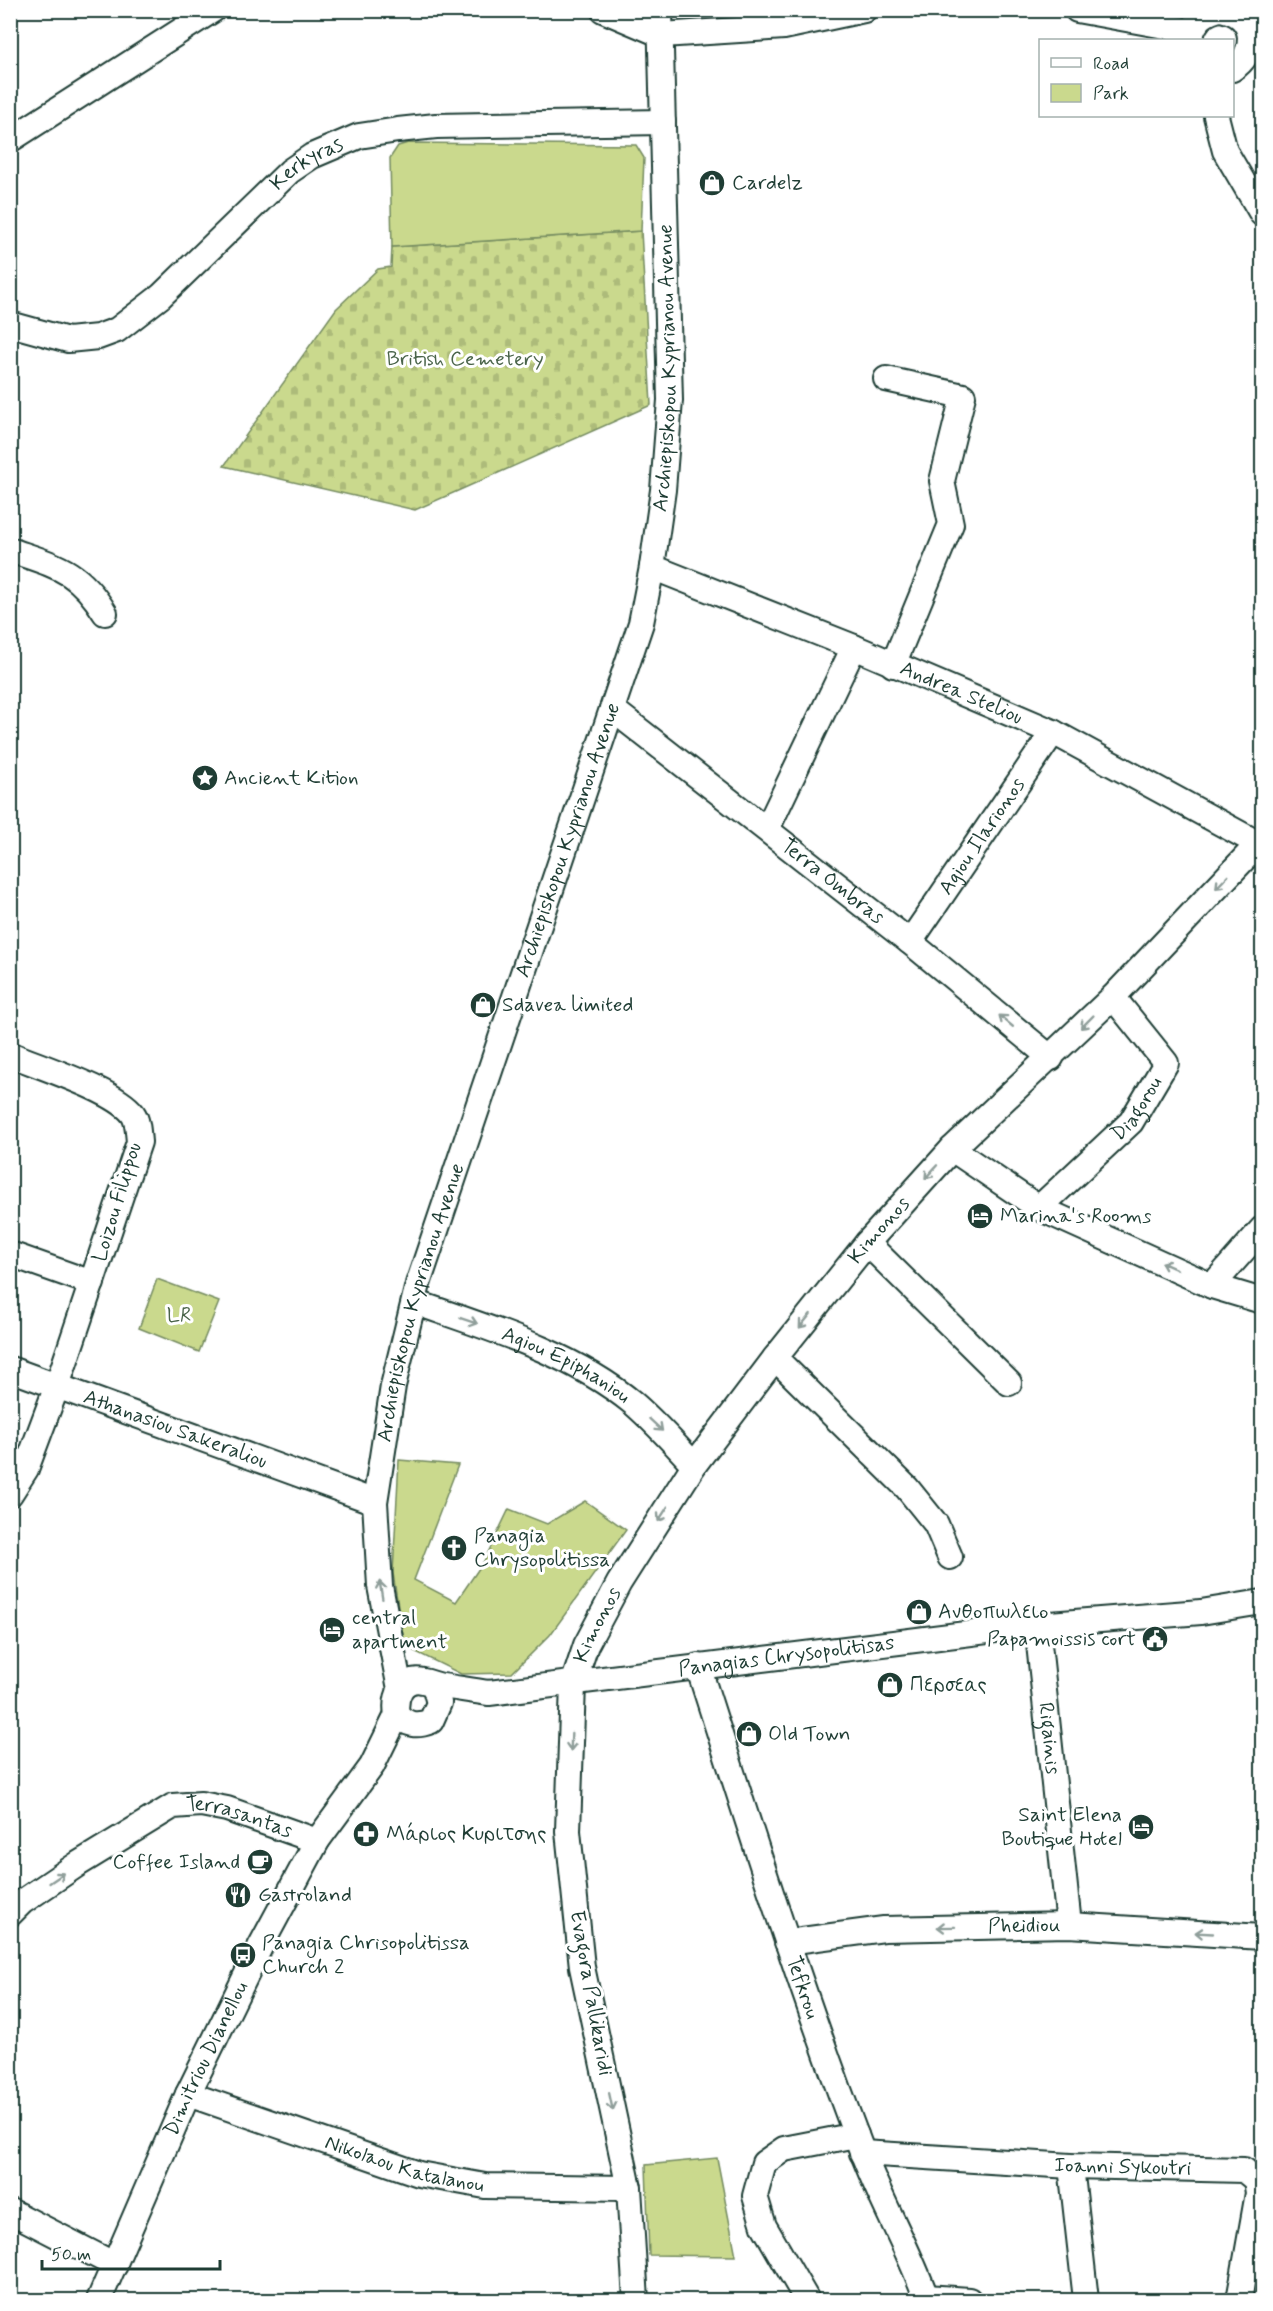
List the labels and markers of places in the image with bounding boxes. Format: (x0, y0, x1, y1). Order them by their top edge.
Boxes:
shop icon: Cardelz (697, 168, 727, 198)
place label: Cardelz (732, 169, 803, 197)
place icon: Ancient Kition (190, 763, 220, 793)
place label: Ancient Kition (224, 764, 359, 792)
shop icon: Sdavea limited (468, 990, 498, 1020)
place label: Sdavea limited (502, 991, 634, 1019)
hotel icon: Marina's Rooms (965, 1201, 995, 1231)
place label: Marina's Rooms (1000, 1202, 1152, 1230)
place label: Panagia Chrysopolitissa (474, 1522, 610, 1574)
church icon: Panagia Chrysopolitissa (439, 1533, 469, 1563)
shop icon: Ανθοπωλειο (904, 1597, 934, 1627)
place label: Ανθοπωλειο (938, 1598, 1049, 1626)
place label: central apartment (352, 1604, 448, 1656)
hotel icon: central apartment (317, 1615, 347, 1645)
public building icon: Papamoissis cort (1140, 1624, 1170, 1654)
place label: Papamoissis cort (987, 1625, 1136, 1653)
shop icon: Περσεας (875, 1670, 905, 1700)
place label: Περσεας (910, 1671, 987, 1699)
shop icon: Old Town (734, 1719, 764, 1749)
place label: Old Town (768, 1720, 851, 1748)
place label: Saint Elena Boutique Hotel (1001, 1801, 1122, 1853)
hotel icon: Saint Elena Boutique Hotel (1126, 1812, 1156, 1842)
pharmacy icon: Μάριος Κυριτσης (351, 1819, 381, 1849)
place label: Μάριος Κυριτσης (386, 1820, 546, 1848)
cafe icon: Coffee Island (245, 1847, 275, 1877)
place label: Coffee Island (113, 1848, 240, 1876)
restaurant icon: Gastroland (223, 1880, 253, 1910)
place label: Gastroland (258, 1881, 352, 1909)
place label: Panagia Chrisopolitissa Church 2 (262, 1929, 470, 1981)
bus stop icon: Panagia Chrisopolitissa Church 2 (228, 1940, 258, 1970)

